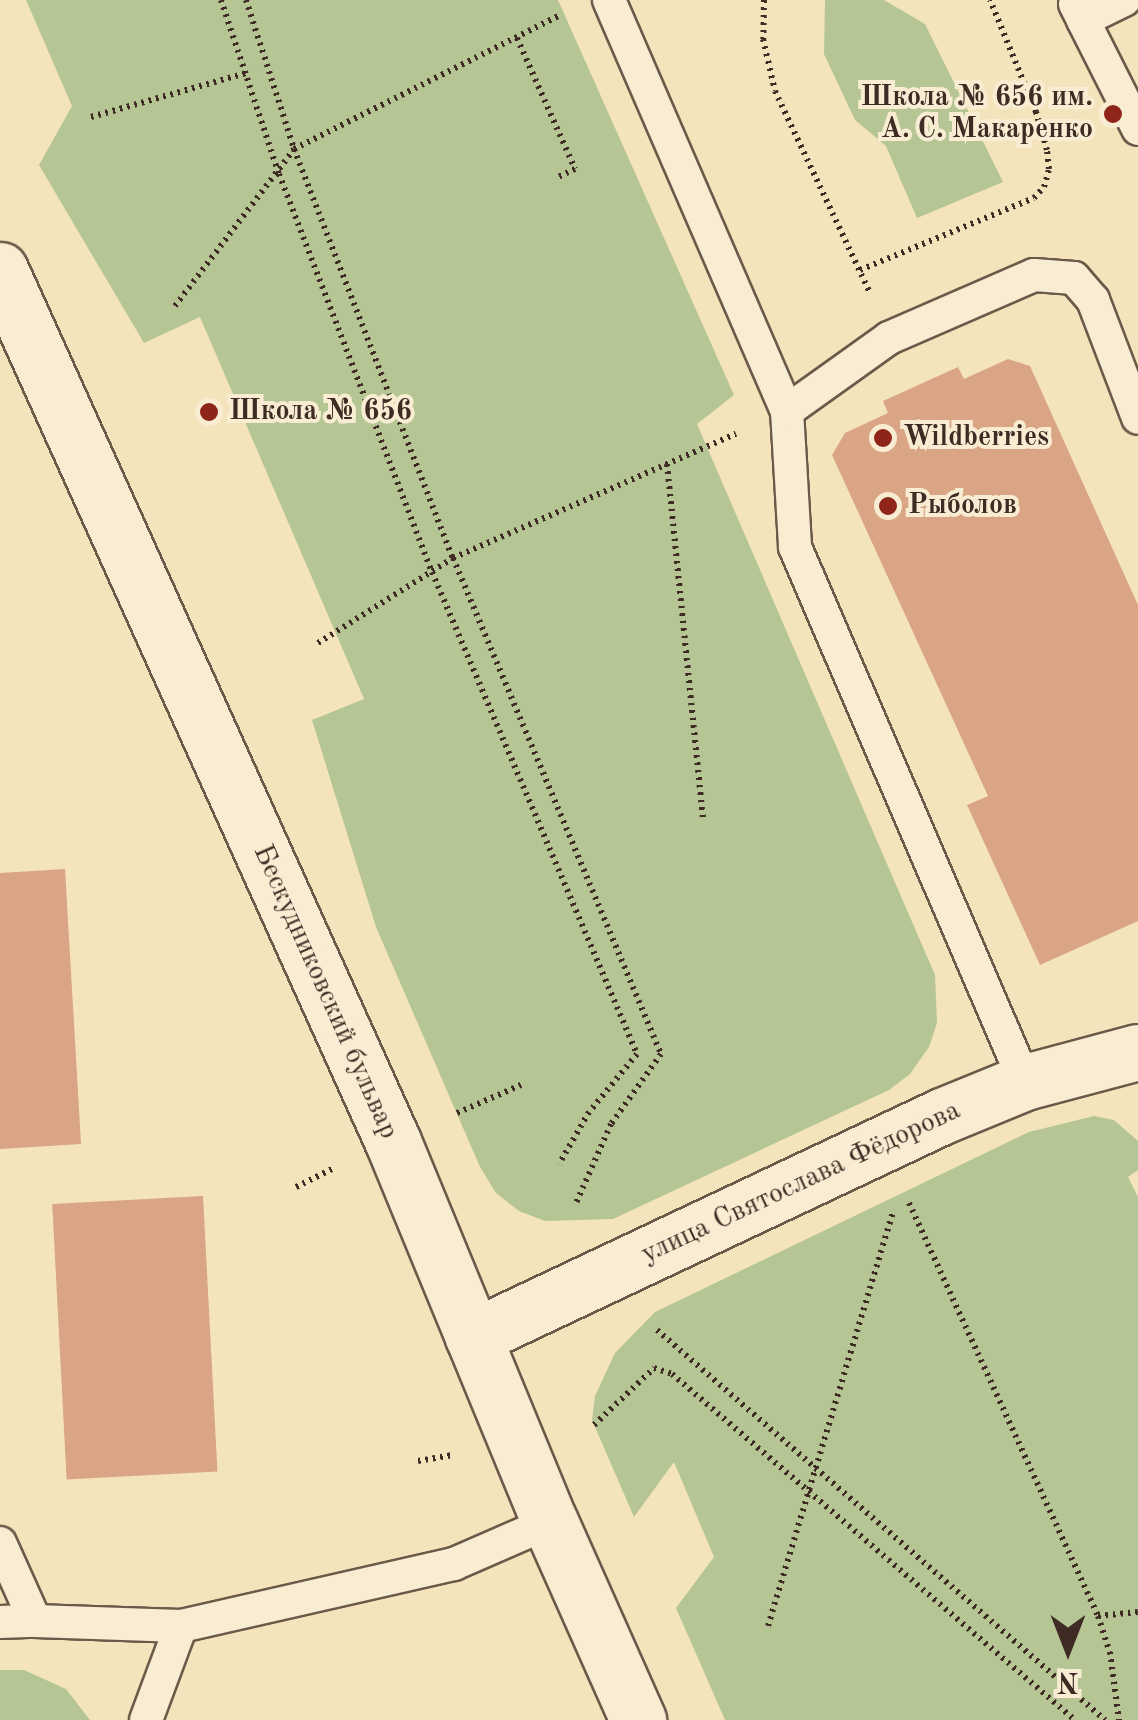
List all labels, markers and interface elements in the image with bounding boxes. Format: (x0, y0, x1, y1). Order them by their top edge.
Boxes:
place label: Школа № 656 им. А. С. Макаренко (860, 81, 1093, 147)
marker: Школа № 656 им. А. С. Макаренко (1102, 103, 1124, 125)
place label: Школа № 656 (229, 395, 412, 429)
marker: Школа № 656 (198, 401, 220, 423)
place label: Wildberries (903, 421, 1049, 455)
marker: Wildberries (872, 427, 894, 449)
place label: Рыболов (908, 489, 1017, 523)
marker: Рыболов (877, 495, 899, 517)
street label: Бескудниковский бульвар (245, 840, 405, 1144)
street label: улица Святослава Фёдорова (636, 1094, 966, 1272)
north arrow (1018, 1600, 1118, 1700)
text: N (1057, 1666, 1079, 1694)

